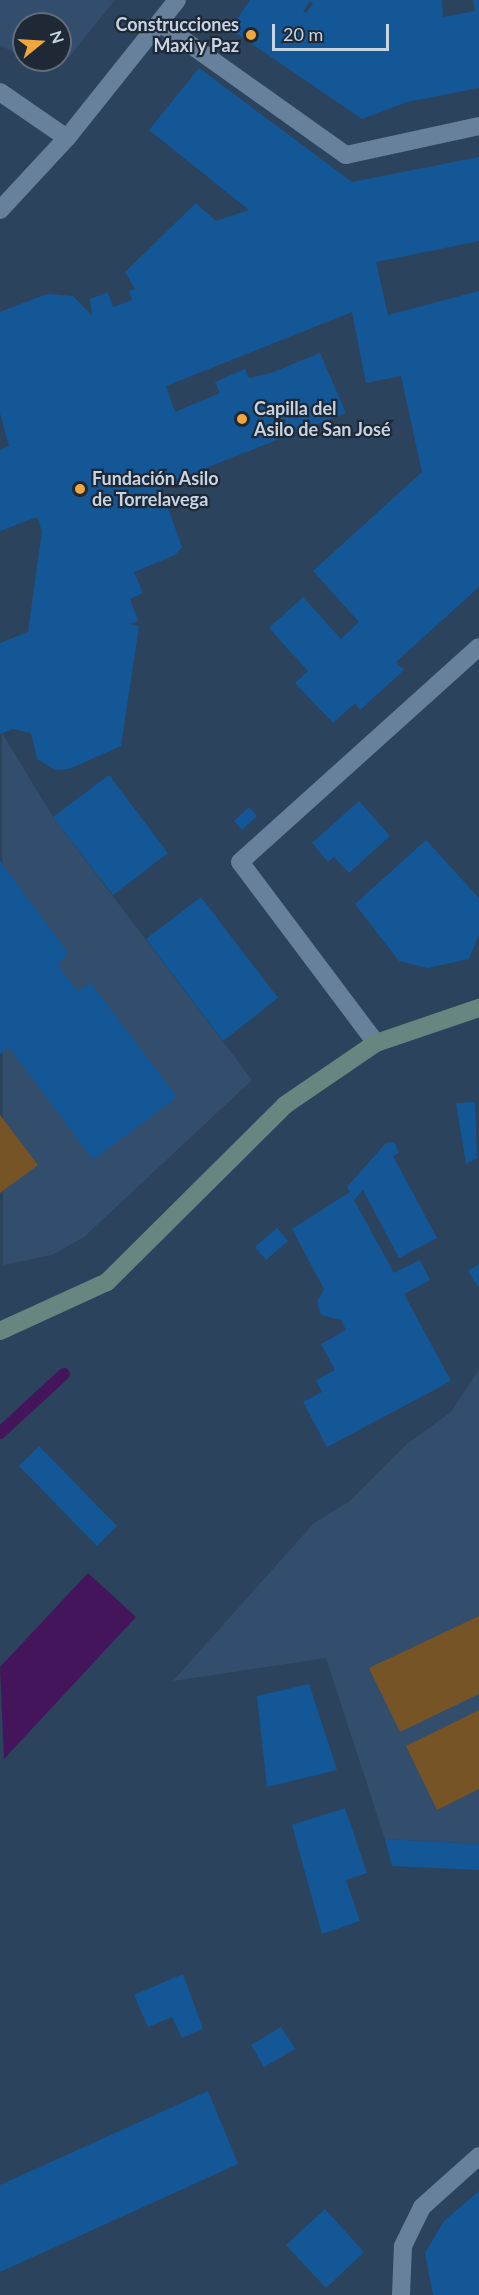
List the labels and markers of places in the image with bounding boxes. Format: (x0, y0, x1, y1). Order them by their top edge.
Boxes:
place label: Construcciones Maxi y Paz (116, 14, 239, 57)
marker: Construcciones Maxi y Paz (244, 28, 258, 42)
place label: Capilla del Asilo de San José (254, 398, 391, 440)
marker: Capilla del Asilo de San José (235, 412, 249, 426)
place label: Fundación Asilo de Torrelavega (92, 468, 219, 510)
marker: Fundación Asilo de Torrelavega (73, 482, 87, 496)

